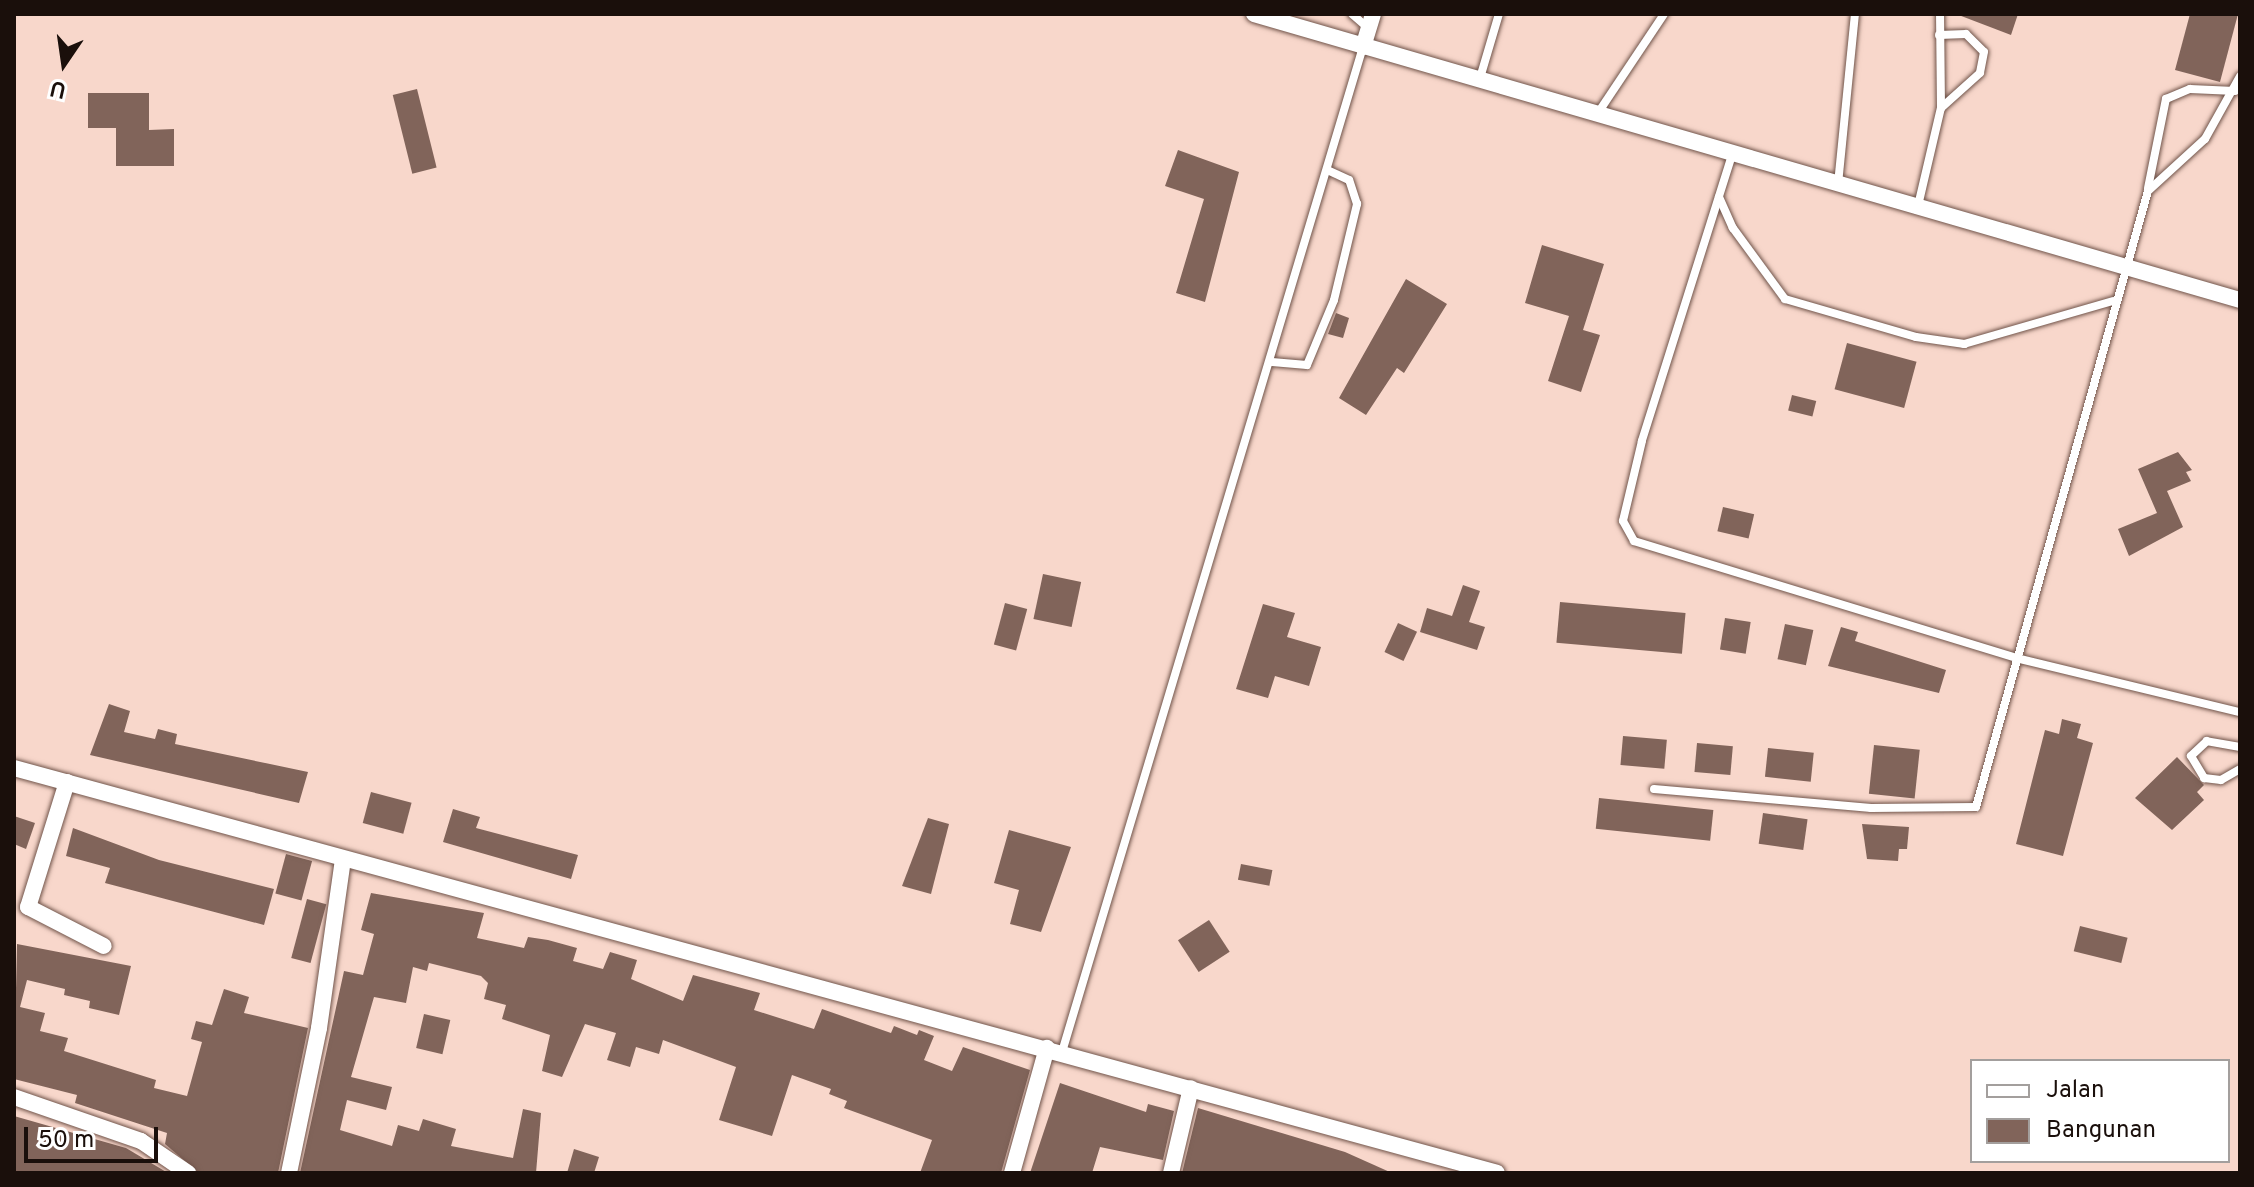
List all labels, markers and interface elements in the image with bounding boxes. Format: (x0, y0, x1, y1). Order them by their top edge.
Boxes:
north arrow (24, 24, 104, 104)
text: U (48, 73, 69, 103)
legend (1970, 1059, 2230, 1163)
text: Jalan (2046, 1076, 2104, 1106)
scale bar (28, 1111, 162, 1161)
text: Bangunan (2046, 1116, 2156, 1146)
text: 50 m (38, 1126, 94, 1156)

